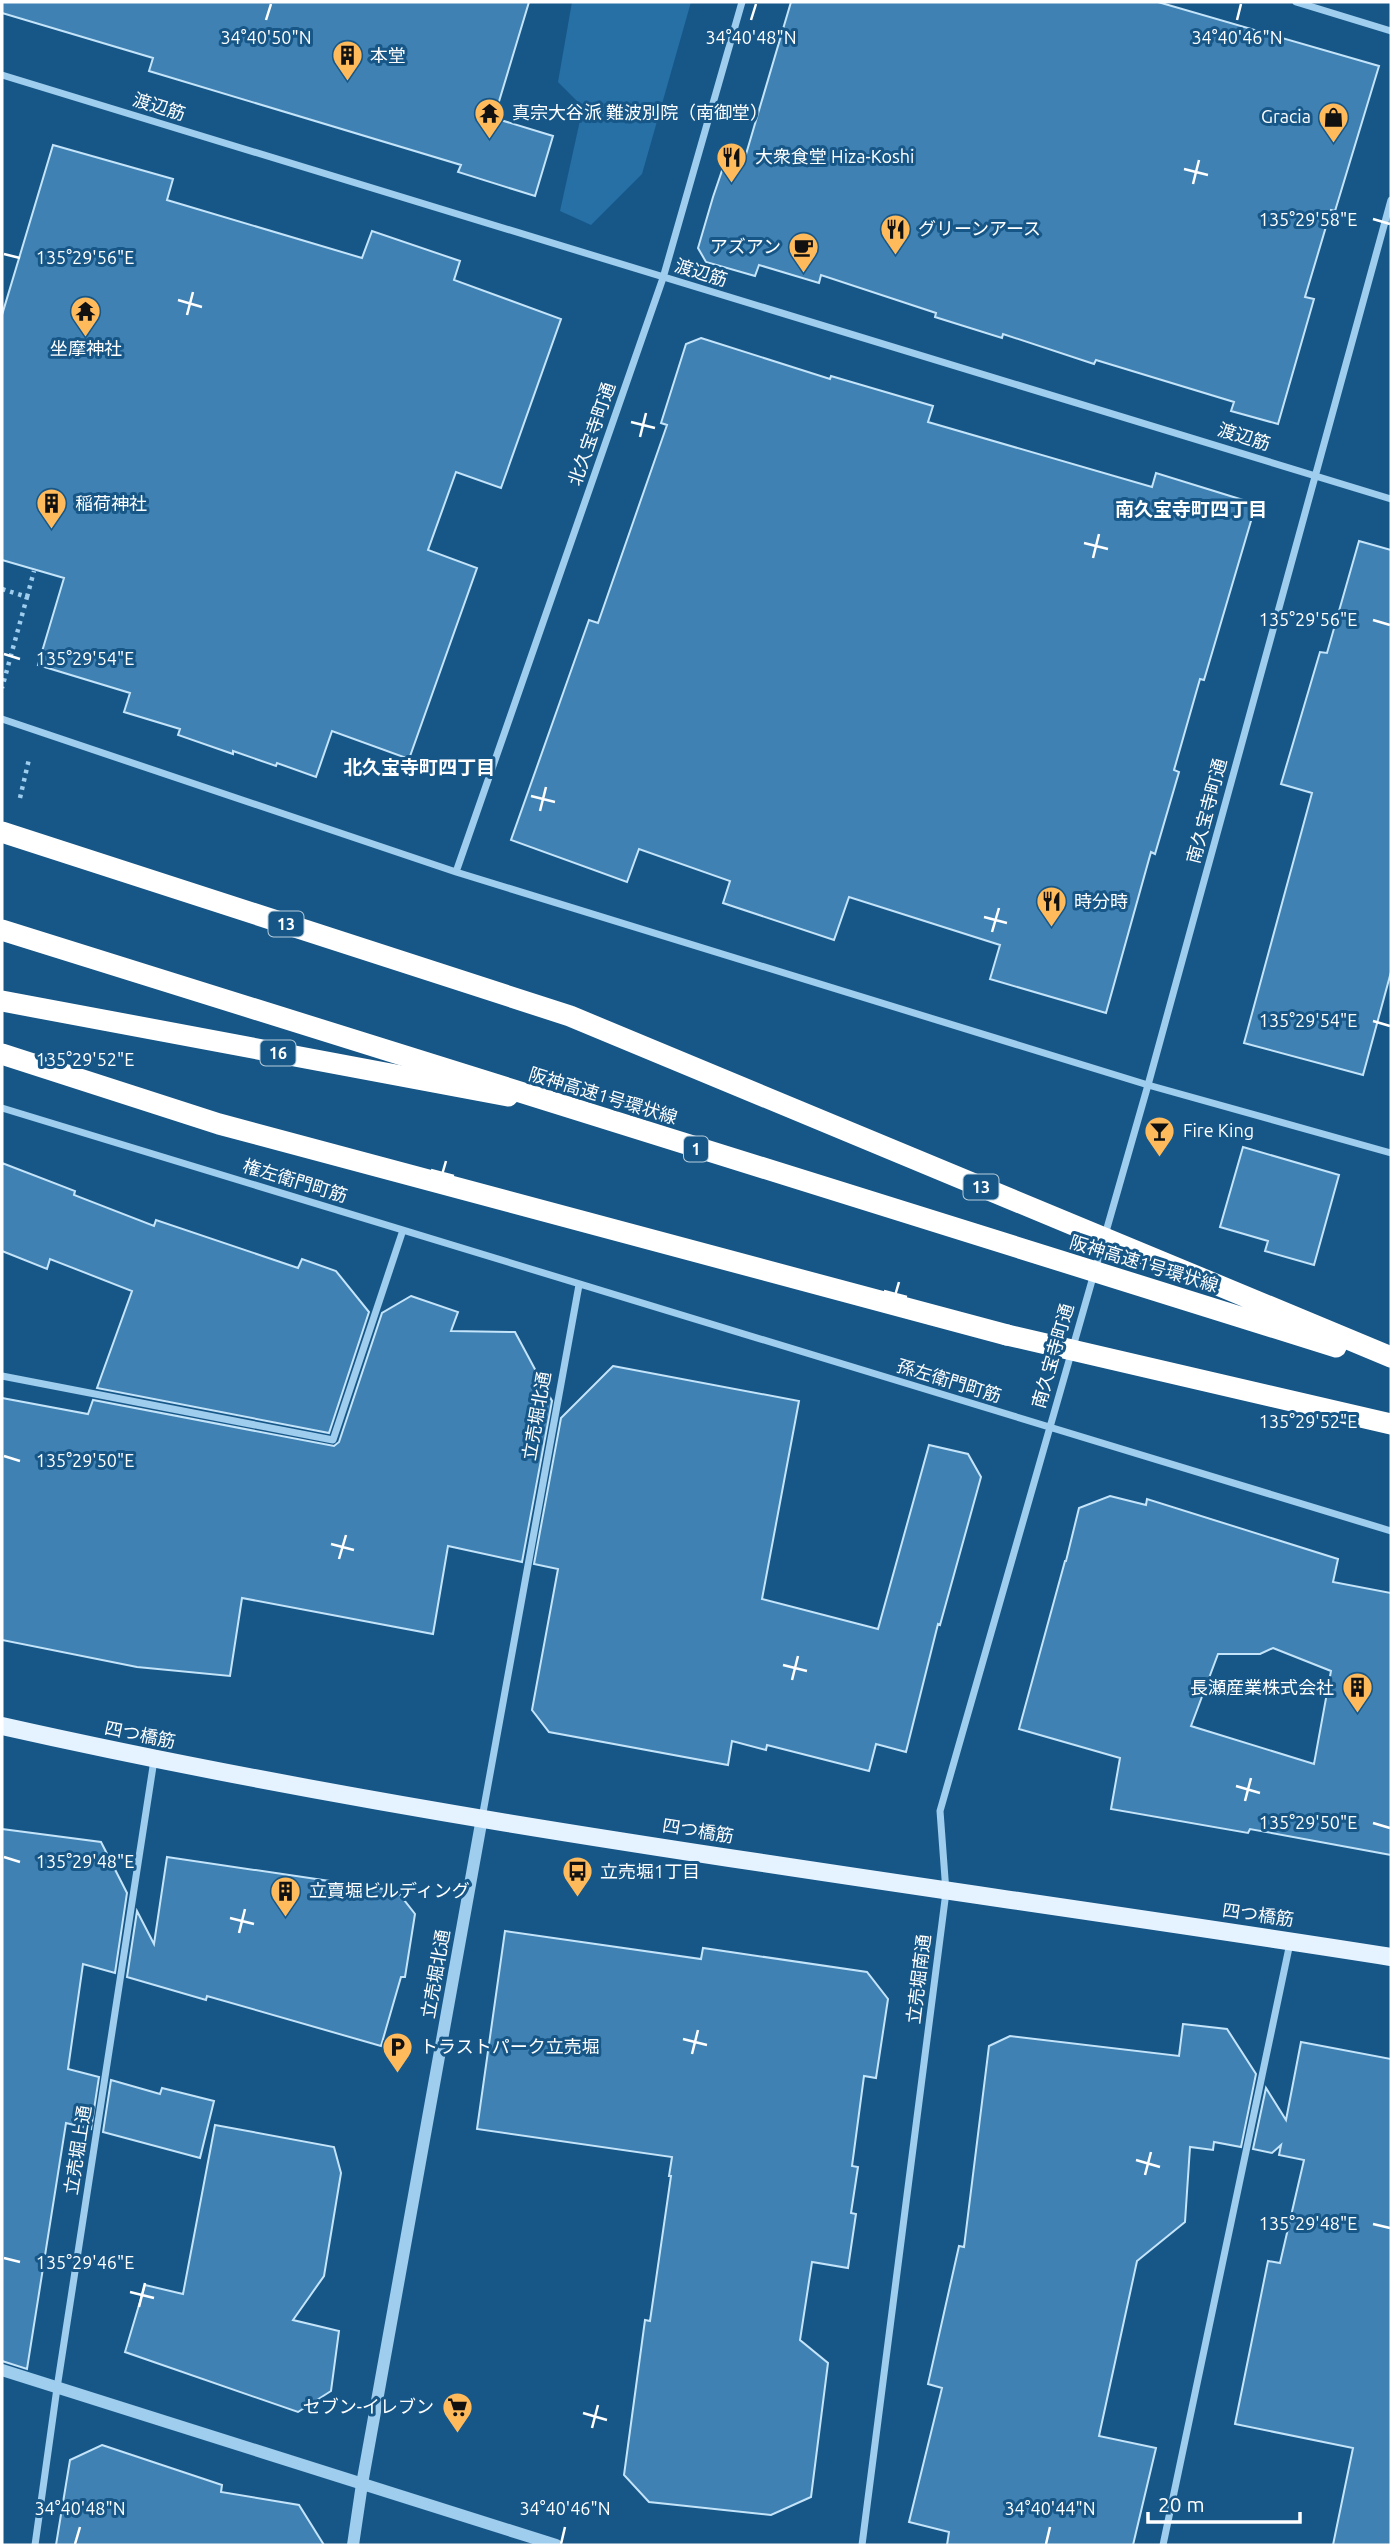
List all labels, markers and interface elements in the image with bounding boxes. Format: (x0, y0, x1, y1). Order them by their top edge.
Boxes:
text: 34°40'50"N (220, 27, 312, 47)
text: 34°40'48"N (705, 27, 797, 47)
text: 34°40'46"N (1191, 27, 1283, 47)
building icon: 本堂 (330, 39, 364, 83)
place label: 本堂 (370, 45, 406, 65)
street label: 渡辺筋 (131, 89, 188, 124)
temple icon: 真宗大谷派 難波別院（南御堂） (472, 96, 506, 140)
shop icon: Gracia (1317, 100, 1351, 144)
place label: 真宗大谷派 難波別院（南御堂） (512, 102, 768, 122)
place label: Gracia (1261, 106, 1311, 126)
restaurant icon: 大衆食堂 Hiza-Koshi (715, 140, 749, 184)
place label: 大衆食堂 Hiza-Koshi (755, 146, 914, 166)
text: 135°29'58"E (1259, 209, 1357, 229)
restaurant icon: グリーンアース (878, 212, 912, 256)
place label: グリーンアース (918, 218, 1041, 238)
cafe icon: アズアン (787, 230, 821, 274)
place label: アズアン (710, 236, 781, 256)
text: 135°29'56"E (36, 247, 134, 267)
street label: 渡辺筋 (673, 255, 730, 290)
temple icon: 坐摩神社 (69, 294, 103, 338)
place label: 坐摩神社 (50, 338, 122, 358)
street label: 北久宝寺町通 (564, 379, 618, 488)
street label: 渡辺筋 (1216, 419, 1273, 454)
building icon: 稲荷神社 (35, 487, 69, 531)
place label: 稲荷神社 (75, 493, 147, 513)
district label: 南久宝寺町四丁目 (1115, 498, 1267, 520)
text: 135°29'56"E (1259, 609, 1357, 629)
text: 135°29'54"E (36, 648, 134, 668)
district label: 北久宝寺町四丁目 (343, 756, 495, 778)
street label: 南久宝寺町通 (1182, 756, 1230, 865)
restaurant icon: 時分時 (1034, 885, 1068, 929)
place label: 時分時 (1074, 891, 1128, 911)
road number: 13 (268, 912, 304, 936)
text: 135°29'54"E (1259, 1010, 1357, 1030)
road number: 16 (260, 1040, 296, 1065)
text: 135°29'52"E (36, 1049, 134, 1069)
street label: 阪神高速1号環状線 (527, 1063, 680, 1127)
bar icon: Fire King (1143, 1114, 1177, 1158)
place label: Fire King (1183, 1120, 1254, 1140)
road number: 1 (684, 1136, 708, 1162)
street label: 権左衛門町筋 (241, 1155, 350, 1205)
road number: 13 (964, 1175, 998, 1200)
street label: 阪神高速1号環状線 (1068, 1231, 1221, 1295)
street label: 南久宝寺町通 (1028, 1301, 1077, 1410)
street label: 孫左衛門町筋 (895, 1355, 1004, 1405)
street label: 立売堀北通 (518, 1370, 554, 1462)
text: 135°29'52"E (1259, 1411, 1357, 1431)
text: 135°29'50"E (36, 1450, 134, 1470)
building icon: 長瀬産業株式会社 (1340, 1671, 1374, 1715)
place label: 長瀬産業株式会社 (1190, 1677, 1334, 1697)
street label: 四つ橋筋 (103, 1717, 178, 1751)
text: 135°29'50"E (1259, 1812, 1357, 1832)
street label: 四つ橋筋 (661, 1815, 735, 1846)
text: 135°29'48"E (36, 1851, 134, 1871)
bus stop icon: 立売堀1丁目 (560, 1855, 594, 1899)
place label: 立売堀1丁目 (600, 1861, 700, 1881)
building icon: 立賣堀ビルディング (269, 1874, 303, 1918)
place label: 立賣堀ビルディング (309, 1880, 470, 1900)
street label: 四つ橋筋 (1221, 1899, 1295, 1929)
street label: 立売堀北通 (417, 1928, 453, 2020)
street label: 立売堀南通 (903, 1933, 933, 2025)
parking icon: トラストパーク立売堀 (380, 2030, 414, 2074)
place label: トラストパーク立売堀 (420, 2036, 600, 2056)
street label: 立売堀上通 (60, 2104, 94, 2196)
text: 135°29'48"E (1259, 2213, 1357, 2233)
text: 135°29'46"E (36, 2252, 134, 2272)
supermarket icon: セブン-イレブン (440, 2390, 474, 2434)
place label: セブン-イレブン (303, 2396, 434, 2416)
scale bar (1148, 2480, 1300, 2524)
text: 20 m (1158, 2492, 1205, 2516)
text: 34°40'48"N (34, 2498, 126, 2518)
text: 34°40'46"N (519, 2498, 611, 2518)
text: 34°40'44"N (1004, 2498, 1096, 2518)

